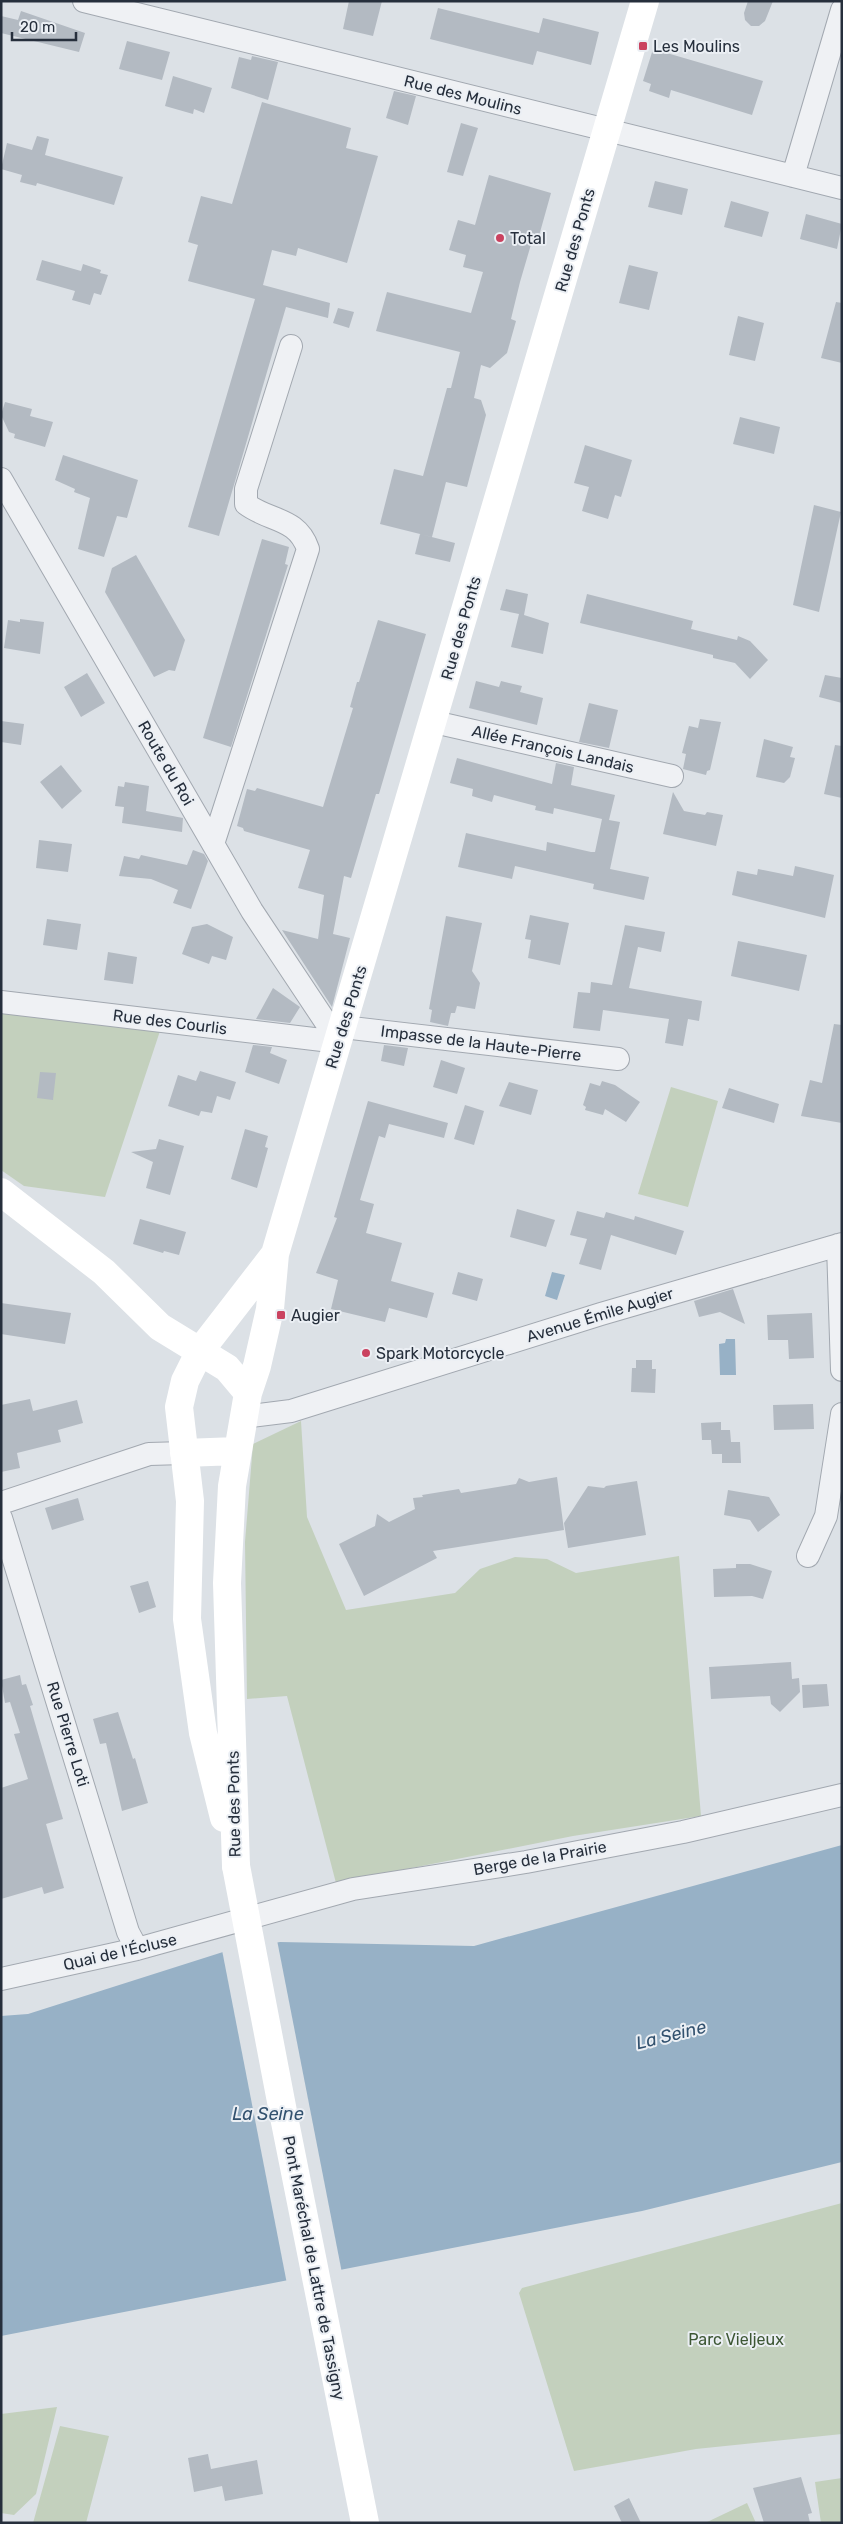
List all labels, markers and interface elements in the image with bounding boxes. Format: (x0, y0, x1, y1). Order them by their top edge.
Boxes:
scale bar (12, 10, 76, 42)
text: 20 m (20, 18, 55, 36)
place label: Les Moulins (653, 37, 740, 56)
marker: Les Moulins (637, 40, 649, 52)
street label: Rue des Moulins (402, 71, 524, 119)
street label: Rue des Ponts (551, 186, 599, 294)
place label: Total (510, 229, 546, 248)
marker: Total (494, 232, 506, 244)
street label: Rue des Ponts (437, 574, 485, 682)
street label: Route du Roi (134, 717, 198, 809)
street label: Allée François Landais (470, 721, 636, 777)
street label: Rue des Ponts (321, 963, 371, 1071)
street label: Rue des Courlis (112, 1006, 228, 1038)
street label: Impasse de la Haute-Pierre (380, 1021, 582, 1065)
street label: Avenue Émile Augier (524, 1284, 676, 1346)
place label: Augier (291, 1306, 340, 1325)
marker: Augier (275, 1309, 287, 1321)
place label: Spark Motorcycle (376, 1344, 504, 1363)
marker: Spark Motorcycle (360, 1347, 372, 1359)
street label: Rue Pierre Loti (43, 1679, 93, 1789)
street label: Rue des Ponts (224, 1750, 244, 1858)
street label: Berge de la Prairie (472, 1837, 608, 1879)
street label: Quai de l'Écluse (61, 1930, 179, 1974)
water label: La Seine (634, 2016, 708, 2054)
water label: La Seine (232, 2103, 304, 2125)
street label: Pont Maréchal de Lattre de Tassigny (279, 2134, 349, 2402)
park label: Parc Vieljeux (688, 2330, 784, 2349)

